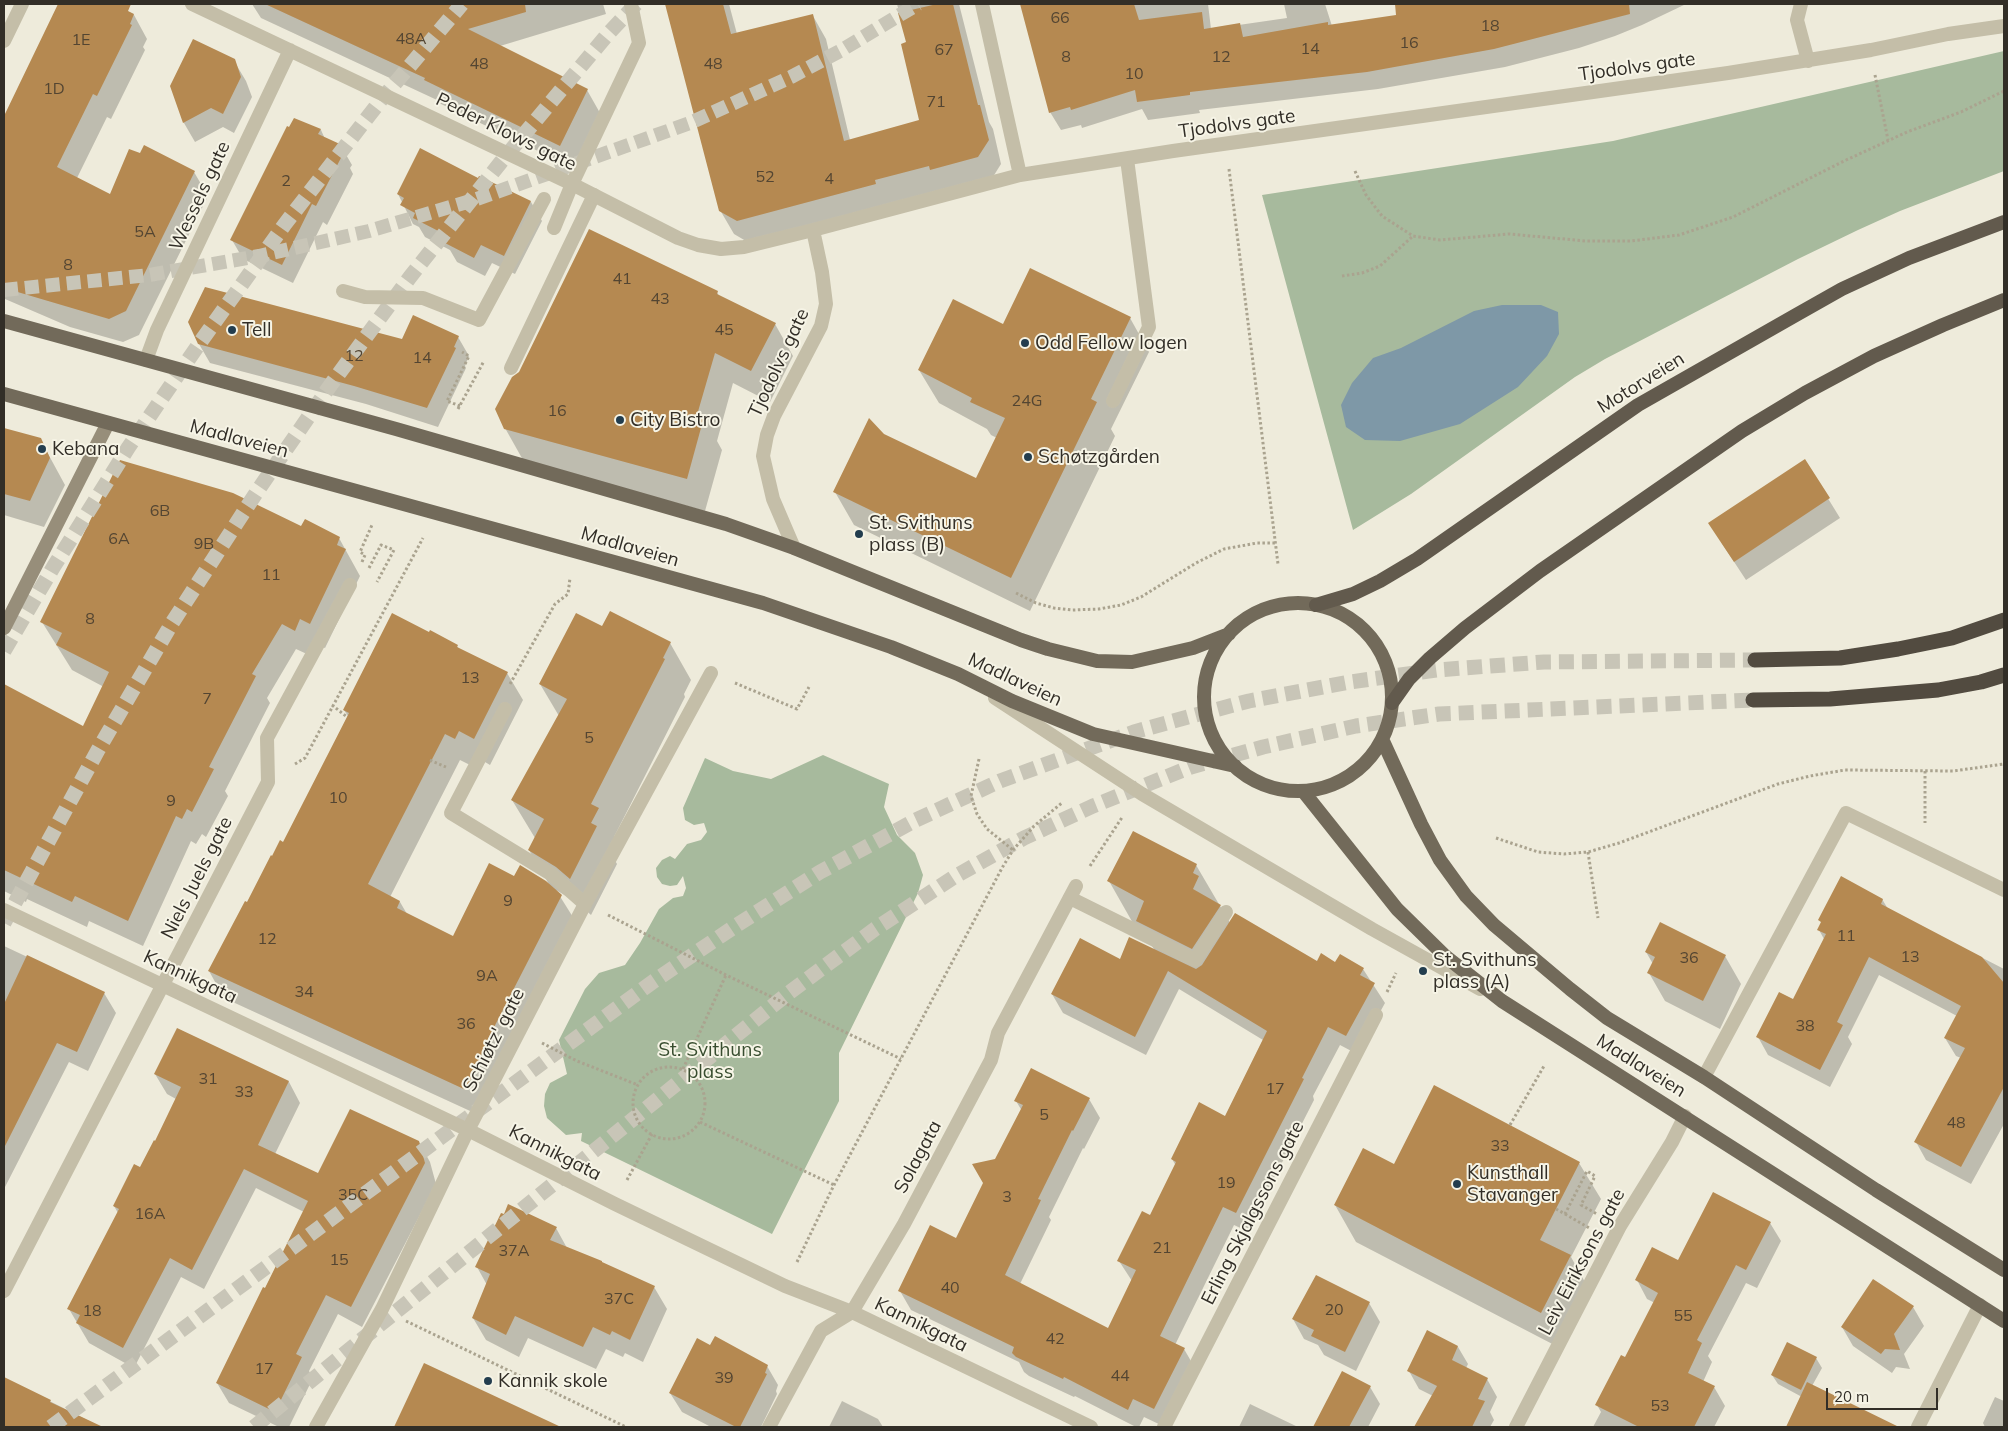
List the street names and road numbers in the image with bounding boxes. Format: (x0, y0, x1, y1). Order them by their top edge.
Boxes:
street label: Tjodolvs gate (1577, 48, 1697, 86)
street label: Peder Klows gate (432, 88, 580, 176)
street label: Tjodolvs gate (1177, 105, 1297, 143)
street label: Wessels gate (165, 138, 235, 254)
street label: Tjodolvs gate (744, 305, 814, 421)
street label: Motorveien (1593, 347, 1689, 419)
street label: Madlaveien (187, 415, 291, 463)
street label: Madlaveien (578, 522, 682, 572)
street label: Madlaveien (964, 648, 1066, 712)
street label: Niels Juels gate (156, 813, 238, 943)
street label: Kannikgata (140, 945, 240, 1009)
street label: Schiøtz' gate (458, 984, 530, 1096)
street label: Madlaveien (1592, 1030, 1690, 1102)
street label: Solagata (889, 1117, 947, 1197)
street label: Erling Skjalgssons gate (1197, 1117, 1309, 1309)
street label: Kannikgata (505, 1120, 605, 1186)
street label: Leiv Eiriksons gate (1534, 1185, 1630, 1339)
street label: Kannikgata (871, 1293, 971, 1357)

